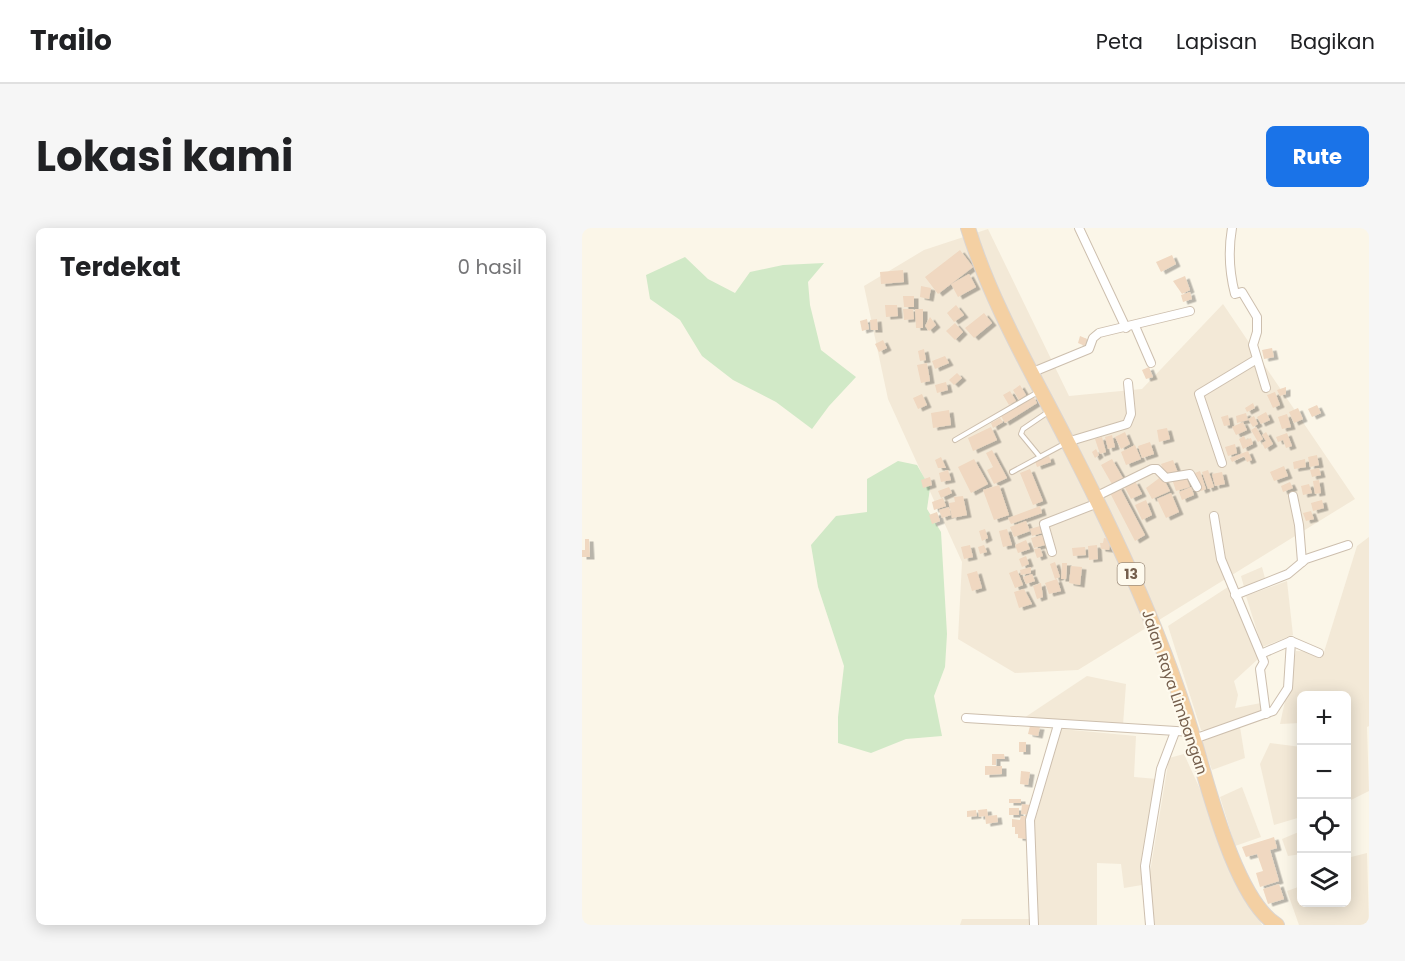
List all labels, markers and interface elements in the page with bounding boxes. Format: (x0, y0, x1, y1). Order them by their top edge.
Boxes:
text: Trailo (30, 21, 112, 60)
text: Peta (1096, 27, 1143, 56)
text: Lapisan (1176, 27, 1257, 56)
text: Bagikan (1290, 27, 1375, 56)
button: Rute (1266, 126, 1369, 187)
text: Lokasi kami (36, 127, 293, 186)
text: Terdekat (60, 249, 180, 285)
text: 0 hasil (458, 253, 522, 281)
road number: 13 (1118, 563, 1144, 585)
street label: Jalan Raya Limbangan (1137, 607, 1213, 777)
map controls (1297, 691, 1351, 907)
button: + (1297, 691, 1351, 745)
button: − (1297, 745, 1351, 799)
button: locate (1297, 799, 1351, 853)
button: layers (1297, 853, 1351, 907)

